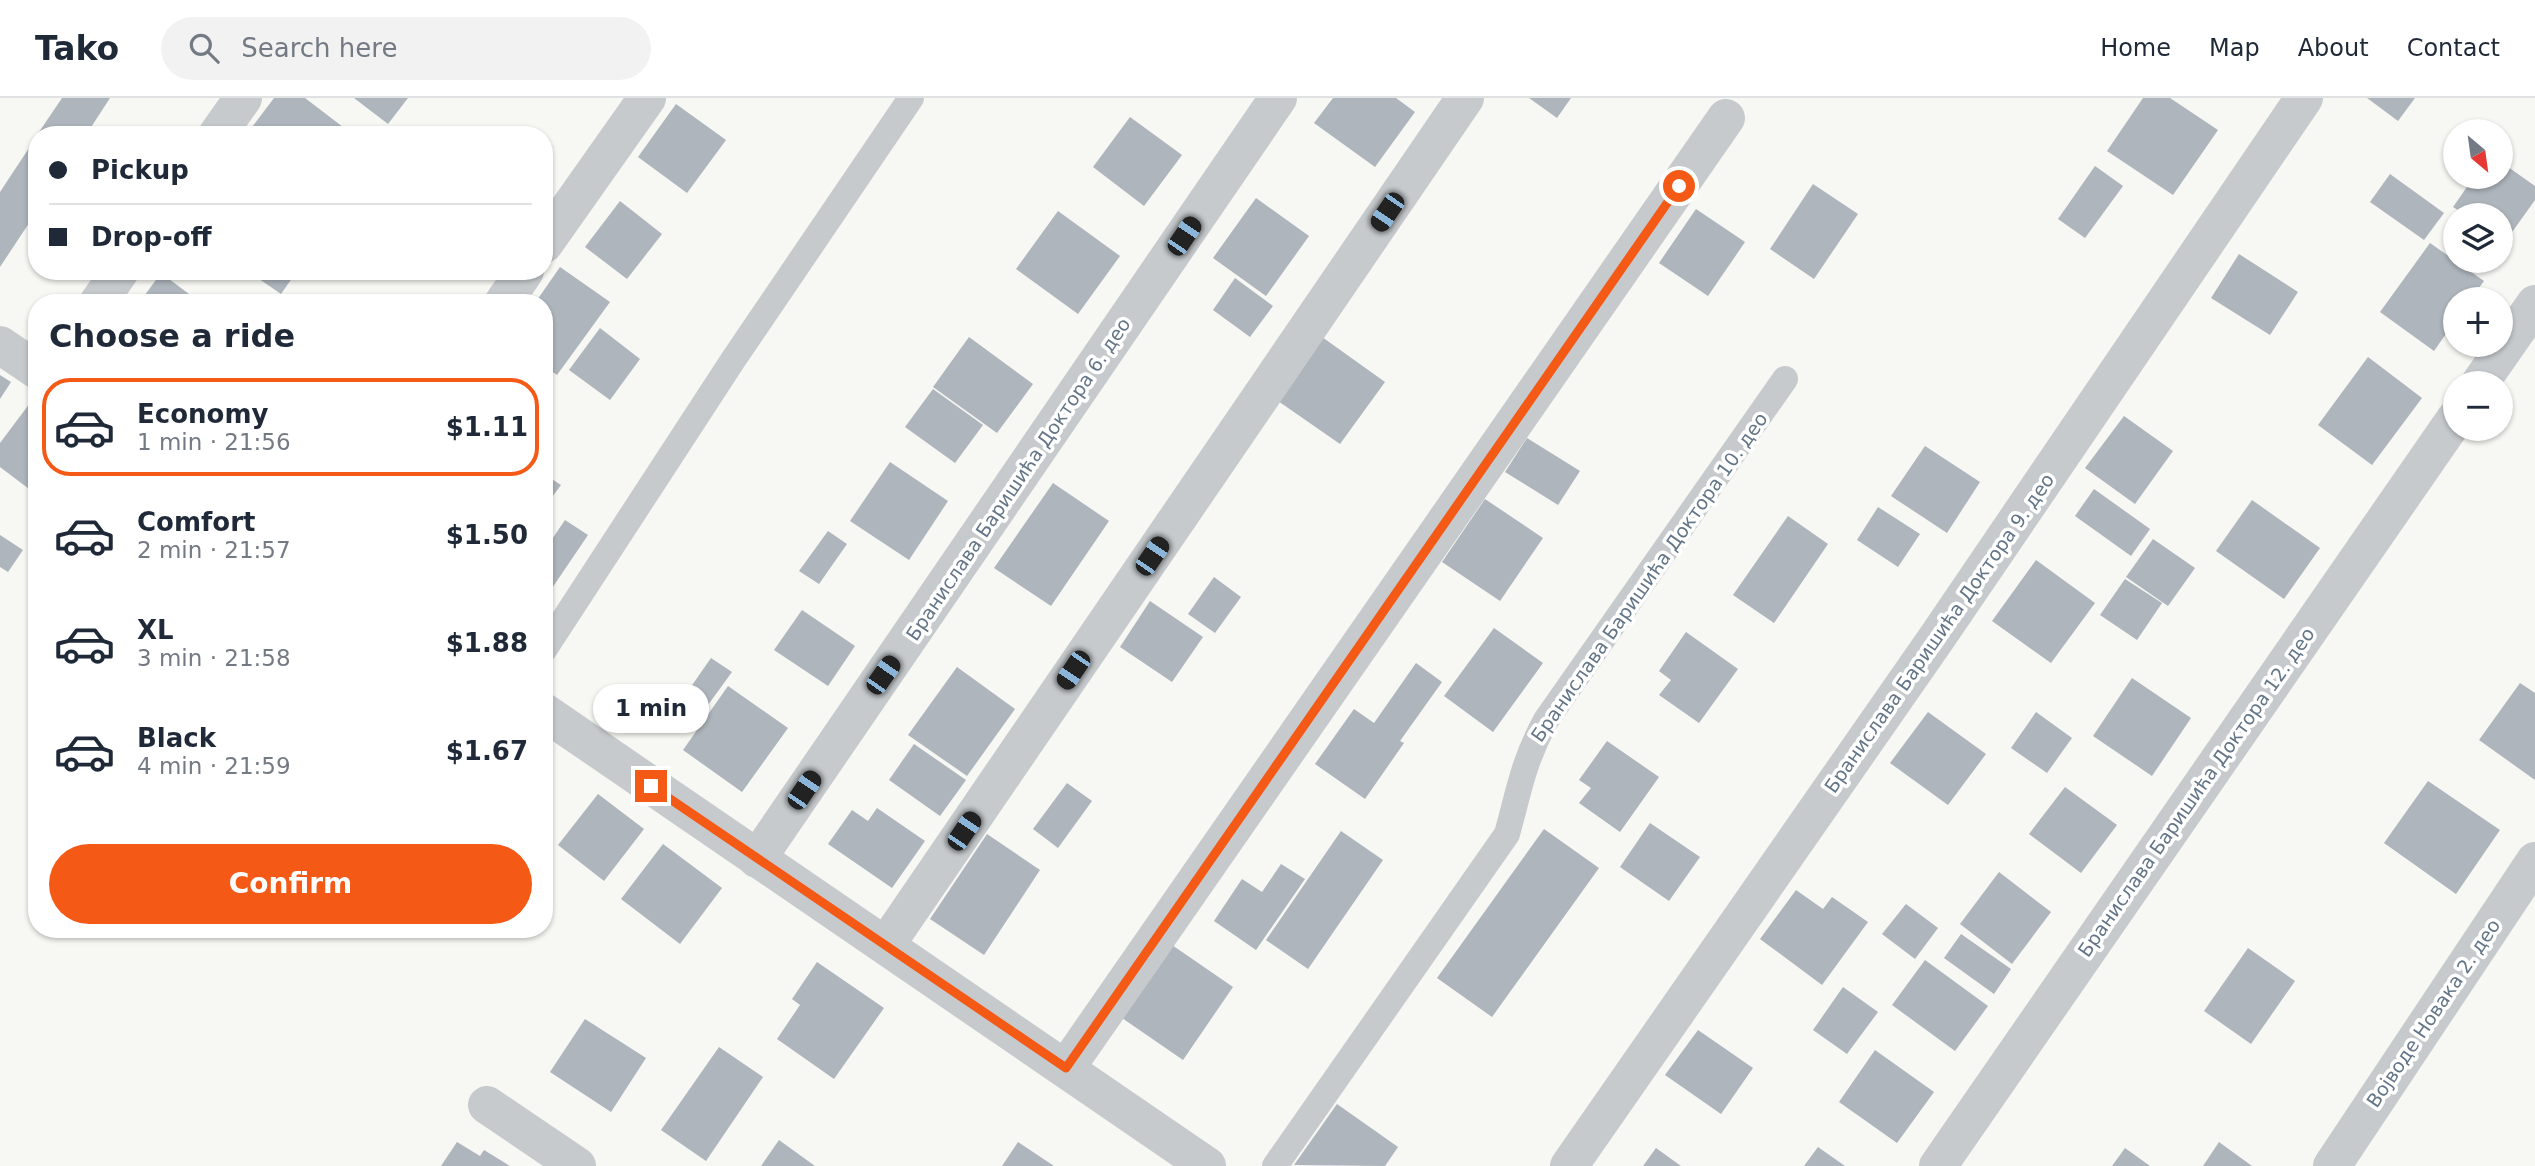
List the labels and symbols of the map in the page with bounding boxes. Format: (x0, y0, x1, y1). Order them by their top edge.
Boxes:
north arrow (2443, 119, 2513, 189)
route start (1663, 170, 1695, 202)
car (1367, 189, 1408, 235)
car (1164, 213, 1205, 259)
street label: Бранислава Баришића Доктора 6. део (901, 313, 1135, 645)
street label: Бранислава Баришића Доктора 10. део (1526, 408, 1772, 746)
street label: Бранислава Баришића Доктора 9. део (1820, 469, 2058, 797)
car (1132, 533, 1173, 579)
street label: Бранислава Баришића Доктора 12. део (2073, 623, 2319, 961)
car (1053, 647, 1094, 693)
car (863, 652, 904, 698)
callout: 1 min (593, 684, 709, 734)
car (784, 767, 825, 813)
route end (635, 770, 667, 802)
car (944, 808, 985, 854)
street label: Војводе Новака 2. део (2362, 915, 2504, 1111)

